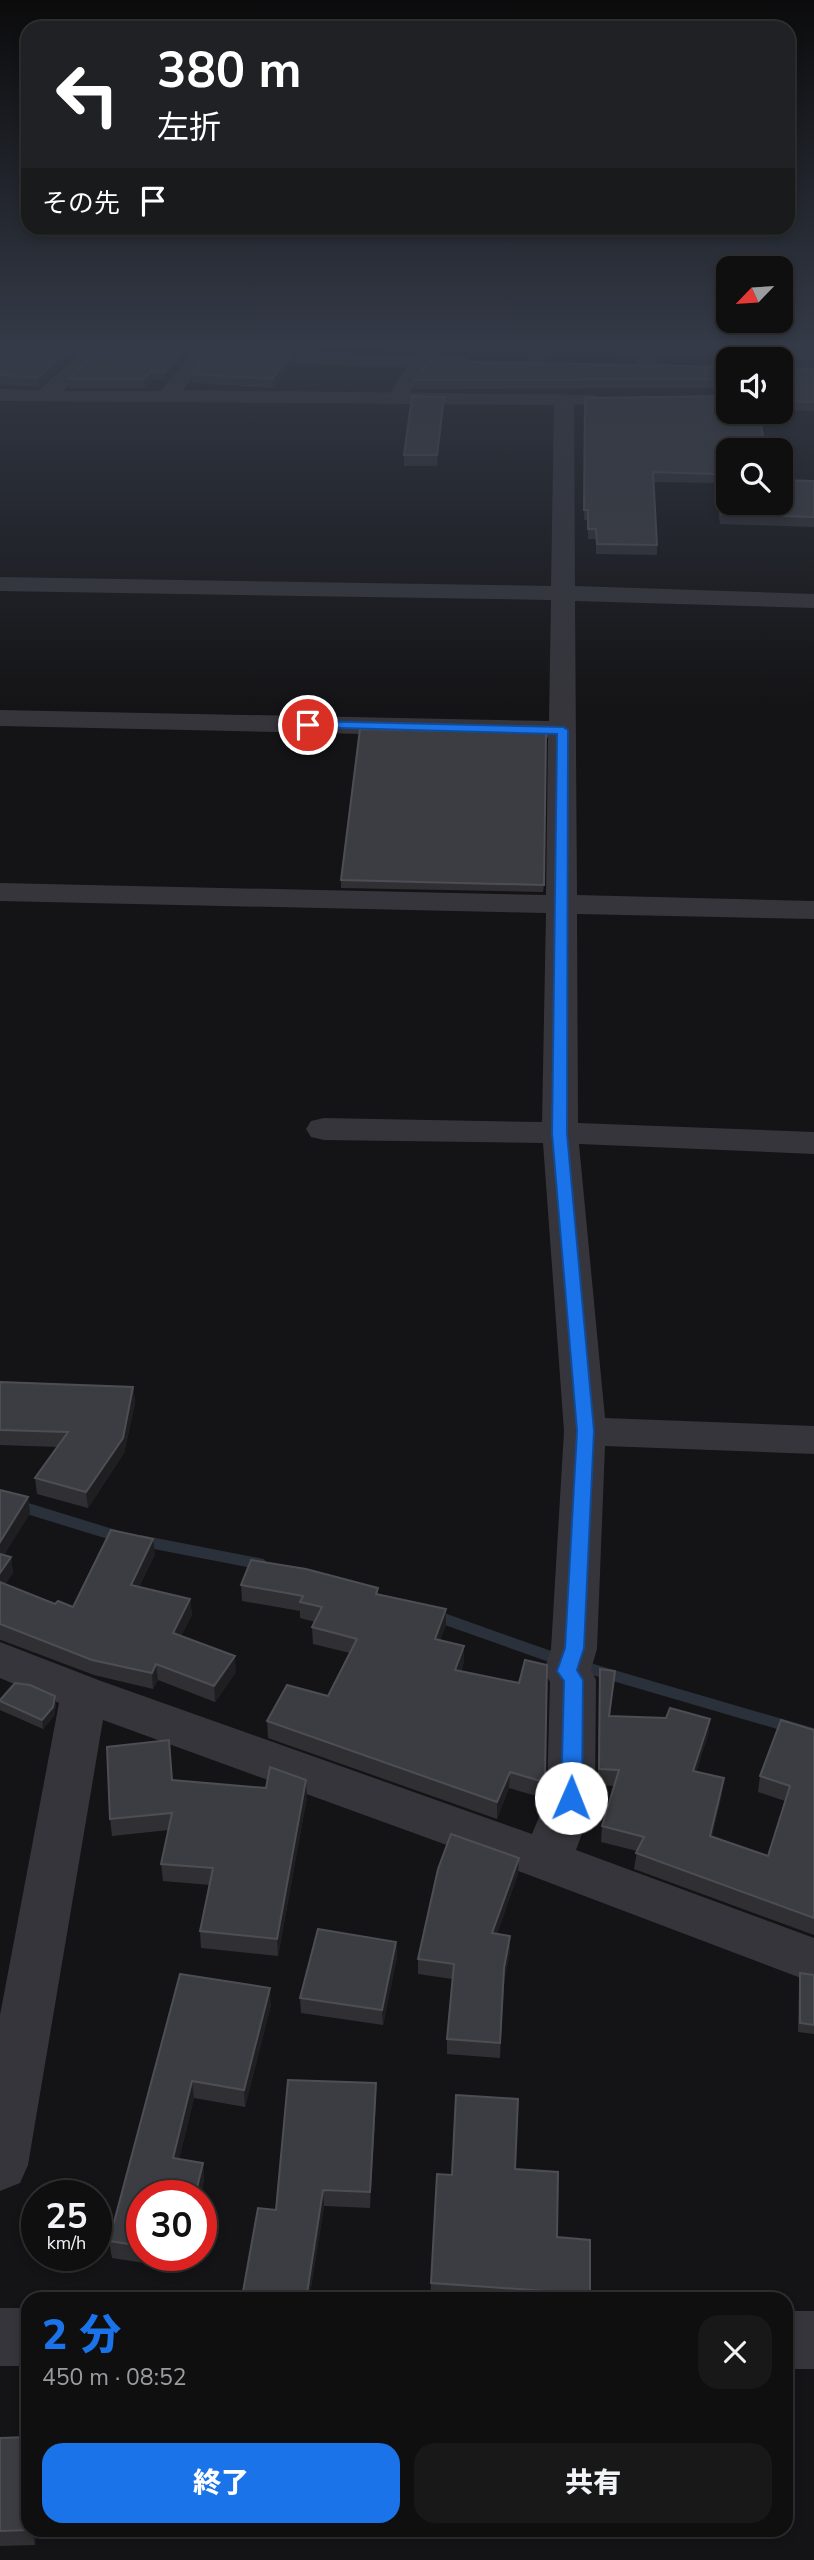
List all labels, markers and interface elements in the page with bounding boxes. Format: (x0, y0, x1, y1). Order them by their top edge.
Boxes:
text: 380 m (157, 37, 301, 104)
icon: left (42, 49, 133, 140)
text: 左折 (157, 106, 221, 149)
icon: arrive (134, 182, 172, 220)
text: その先 (42, 186, 120, 221)
north arrow (716, 256, 793, 332)
map controls (716, 256, 793, 515)
button: sound (716, 347, 793, 424)
button: search (716, 438, 793, 515)
pin (278, 695, 338, 755)
icon: arrive (289, 706, 327, 744)
position arrow (534, 1761, 608, 1835)
speed limit sign: 30 (126, 2180, 217, 2271)
text: 25 (45, 2193, 88, 2240)
text: km/h (47, 2231, 86, 2255)
text: 2 分 (42, 2307, 121, 2364)
button: close (698, 2315, 772, 2389)
text: 450 m · 08:52 (42, 2362, 187, 2393)
button: 終了 (42, 2443, 400, 2523)
button: 共有 (414, 2443, 772, 2523)

